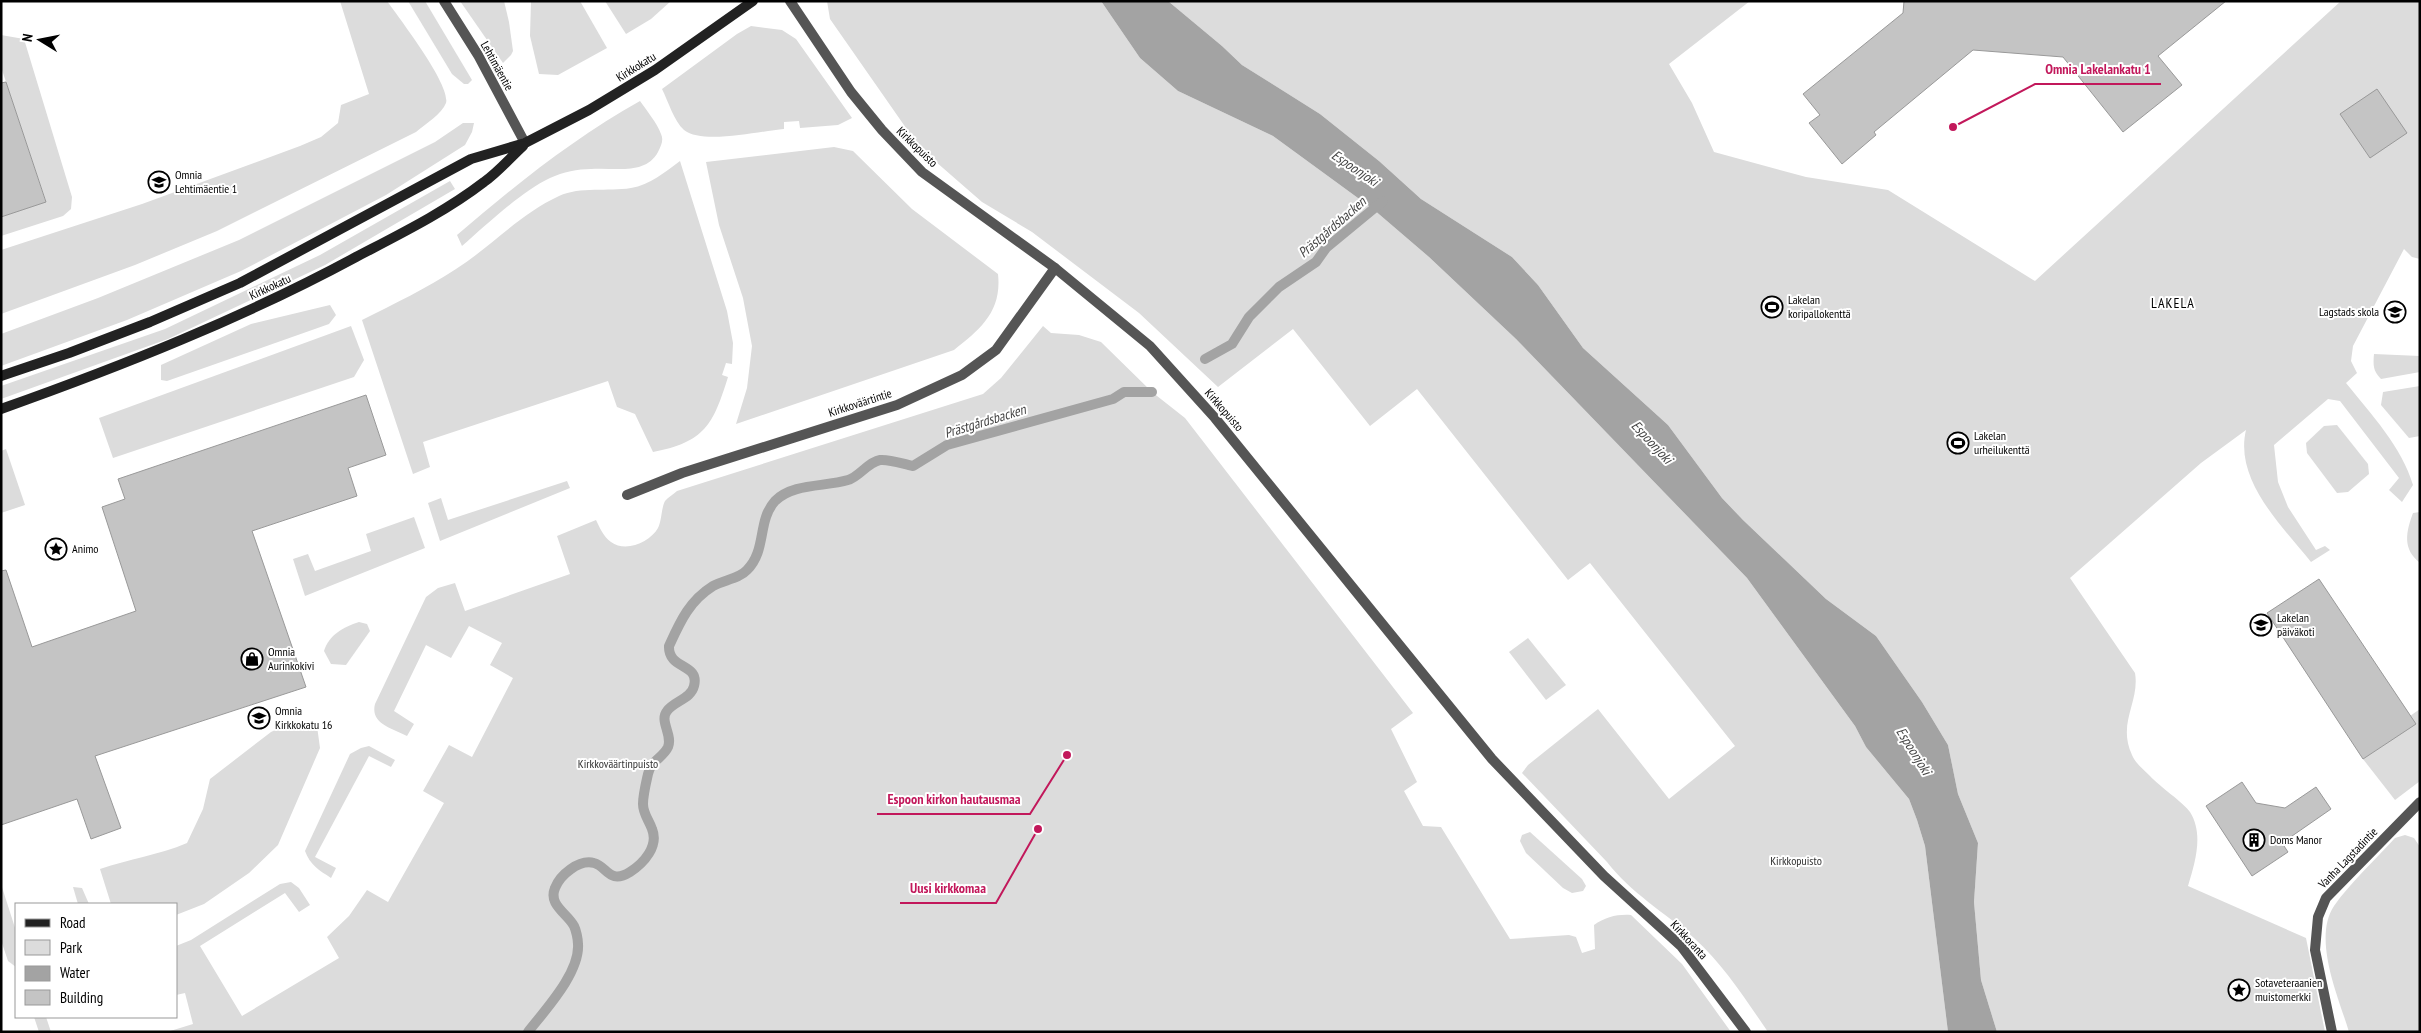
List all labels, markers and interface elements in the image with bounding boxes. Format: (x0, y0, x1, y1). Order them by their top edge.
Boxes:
north arrow (15, 15, 65, 65)
text: N (18, 32, 37, 43)
street label: Lehtimäentie (478, 38, 517, 93)
street label: Kirkkokatu (613, 49, 658, 85)
callout: Omnia Lakelankatu 1 (2035, 55, 2161, 84)
text: Omnia Lakelankatu 1 (2045, 60, 2151, 78)
street label: Kirkkopuisto (894, 123, 941, 170)
water label: Espoonjoki (1328, 146, 1383, 191)
place label: Omnia Lehtimäentie 1 (175, 167, 237, 196)
school or university icon: Omnia Lehtimäentie 1 (147, 170, 171, 194)
water label: Prästgårdsbacken (1294, 192, 1370, 261)
street label: Kirkkokatu (247, 270, 293, 303)
place label: Lakelan koripallokenttä (1788, 292, 1851, 321)
district label: LAKELA (2151, 294, 2195, 312)
sports icon: Lakelan koripallokenttä (1760, 295, 1784, 319)
school or university icon: Lagstads skola (2383, 300, 2407, 324)
place label: Lagstads skola (2319, 304, 2379, 319)
street label: Kirkkoväärtintie (826, 385, 894, 420)
street label: Kirkkopuisto (1202, 385, 1247, 434)
water label: Prästgårdsbacken (942, 400, 1029, 442)
water label: Espoonjoki (1627, 417, 1678, 469)
place label: Lakelan urheilukenttä (1974, 428, 2030, 457)
sports icon: Lakelan urheilukenttä (1946, 431, 1970, 455)
place icon: Animo (44, 537, 68, 561)
place label: Animo (72, 541, 99, 556)
place label: Lakelan päiväkoti (2277, 610, 2315, 639)
school or university icon: Lakelan päiväkoti (2249, 613, 2273, 637)
place label: Omnia Aurinkokivi (268, 644, 314, 673)
shop icon: Omnia Aurinkokivi (240, 647, 264, 671)
place label: Omnia Kirkkokatu 16 (275, 703, 333, 732)
school or university icon: Omnia Kirkkokatu 16 (247, 706, 271, 730)
water label: Espoonjoki (1892, 724, 1937, 780)
park label: Kirkkoväärtinpuisto (578, 756, 658, 771)
callout: Espoon kirkon hautausmaa (877, 785, 1030, 814)
text: Espoon kirkon hautausmaa (888, 790, 1021, 808)
street label: Vanha Lagstadintie (2314, 824, 2380, 892)
building icon: Doms Manor (2242, 828, 2266, 852)
place label: Doms Manor (2270, 832, 2323, 847)
park label: Kirkkopuisto (1770, 853, 1822, 868)
callout: Uusi kirkkomaa (900, 874, 996, 903)
text: Uusi kirkkomaa (910, 879, 986, 897)
legend (15, 903, 178, 1018)
text: Road (60, 913, 86, 932)
street label: Kirkkoranta (1668, 917, 1711, 962)
text: Park (60, 938, 82, 957)
text: Water (60, 963, 91, 982)
place label: Sotaveteraanien muistomerkki (2255, 975, 2322, 1004)
place icon: Sotaveteraanien muistomerkki (2227, 978, 2251, 1002)
text: Building (60, 988, 103, 1007)

